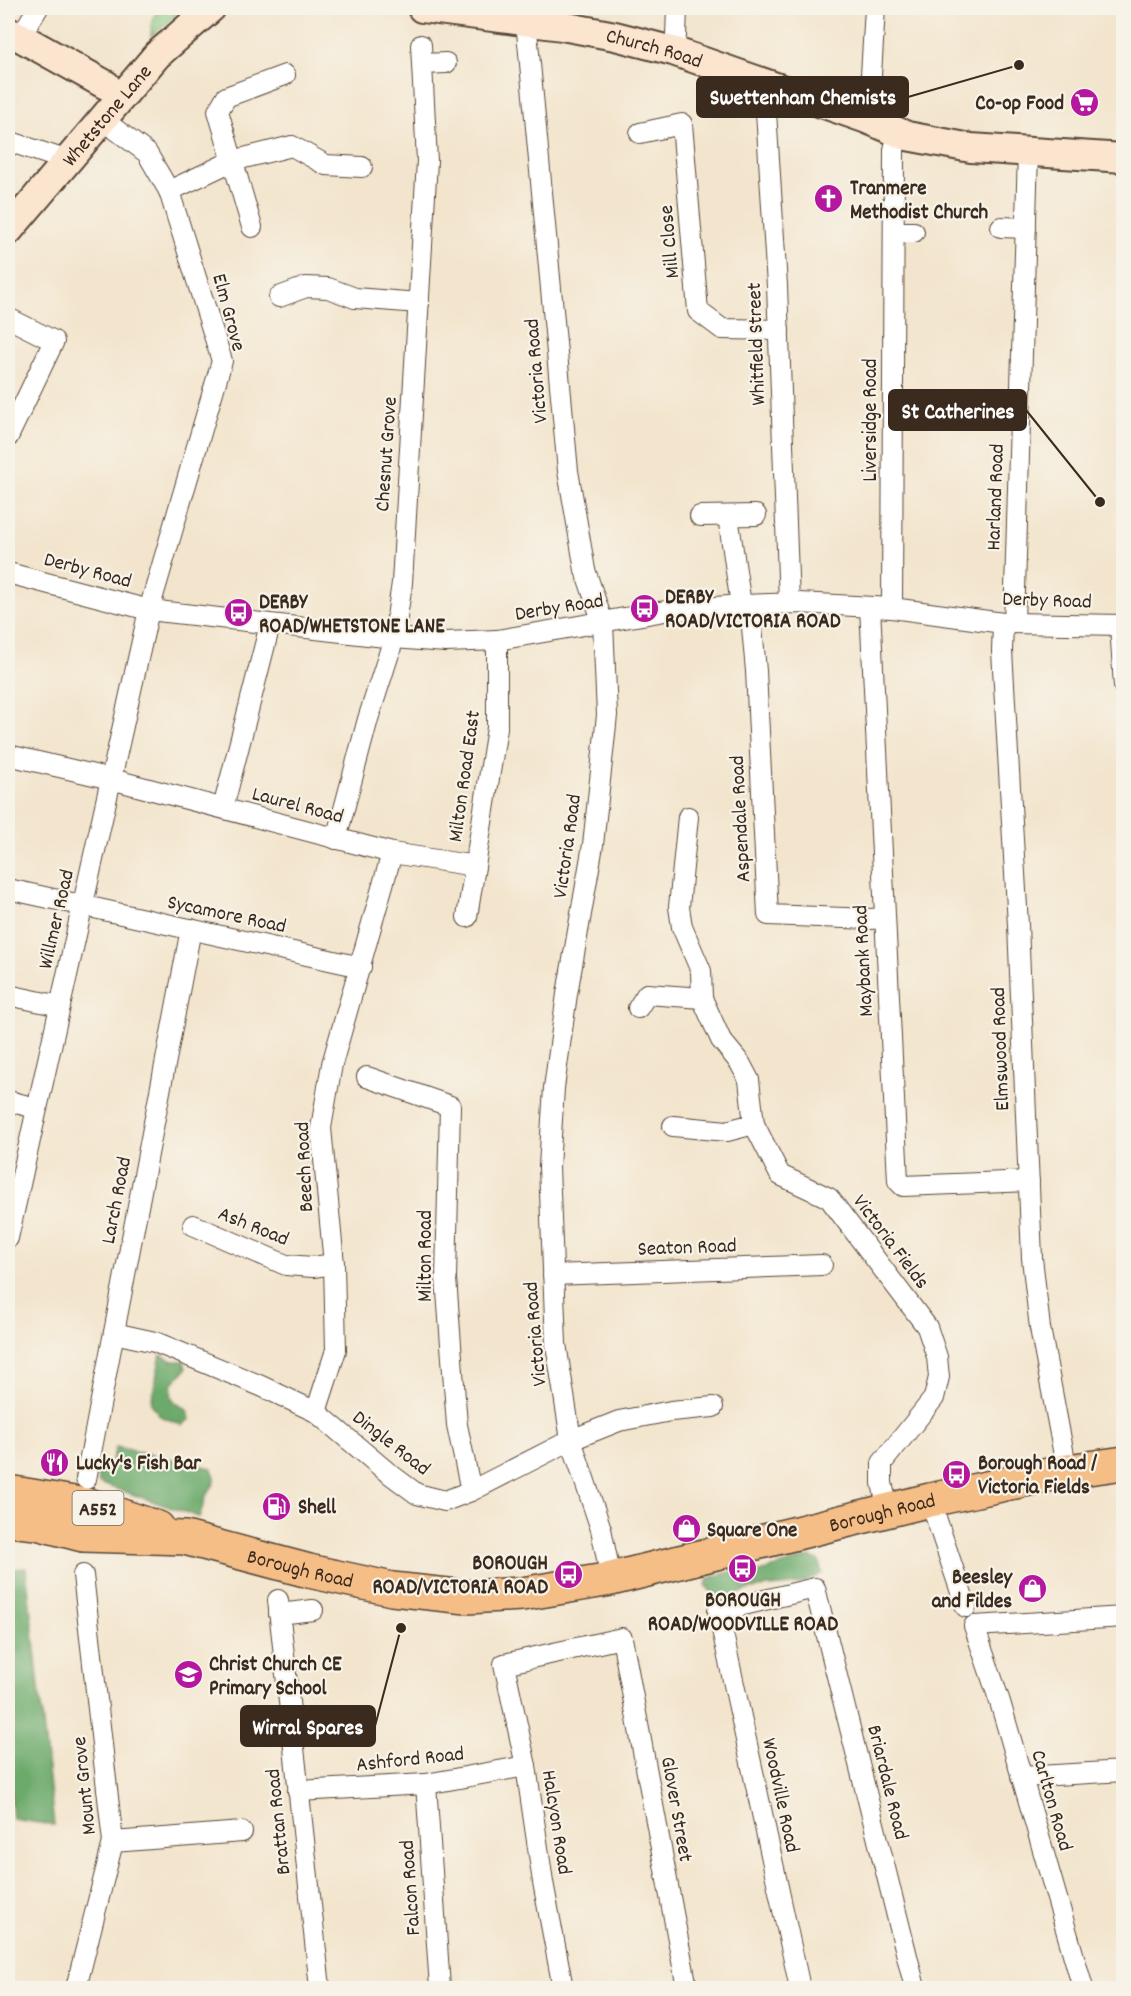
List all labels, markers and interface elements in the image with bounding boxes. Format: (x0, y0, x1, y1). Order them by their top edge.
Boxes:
street label: Church Road (603, 23, 706, 78)
street label: Whetstone Lane (56, 59, 161, 175)
callout: Swettenham Chemists (697, 77, 908, 117)
text: Swettenham Chemists (710, 84, 896, 115)
supermarket icon: Co-op Food (1069, 86, 1101, 118)
place label: Co-op Food (975, 90, 1064, 120)
place label: Tranmere Methodist Church (850, 175, 989, 229)
church icon: Tranmere Methodist Church (813, 183, 845, 215)
street label: Mill Close (653, 204, 689, 280)
street label: Elm Grove (202, 270, 252, 355)
street label: Whitfield Street (741, 282, 775, 406)
street label: Victoria Road (518, 317, 558, 424)
street label: Liversidge Road (857, 358, 887, 482)
callout: St Catherines (889, 390, 1026, 430)
street label: Chesnut Grove (369, 396, 407, 513)
text: St Catherines (901, 398, 1015, 429)
street label: Harland Road (980, 443, 1014, 551)
street label: Derby Road (40, 546, 134, 598)
place label: DERBY ROAD/VICTORIA ROAD (665, 584, 841, 638)
street label: Derby Road (1002, 585, 1092, 619)
street label: Derby Road (513, 587, 606, 631)
place label: DERBY ROAD/WHETSTONE LANE (259, 589, 445, 643)
bus stop icon: DERBY ROAD/VICTORIA ROAD (628, 592, 660, 624)
bus stop icon: DERBY ROAD/WHETSTONE LANE (222, 597, 254, 629)
street label: Milton Road East (442, 708, 490, 844)
street label: Aspendale Road (724, 755, 760, 883)
street label: Laurel Road (248, 780, 346, 834)
street label: Victoria Road (547, 792, 591, 901)
street label: Willmer Road (32, 867, 84, 972)
street label: Sycamore Road (164, 889, 289, 943)
street label: Maybank Road (847, 904, 883, 1018)
street label: Elmswood Road (985, 986, 1019, 1111)
street label: Beech Road (289, 1121, 323, 1213)
street label: Larch Road (95, 1154, 141, 1247)
street label: Victoria Fields (844, 1189, 935, 1297)
street label: Ash Road (213, 1200, 293, 1256)
street label: Milton Road (412, 1210, 442, 1302)
street label: Seaton Road (637, 1232, 737, 1266)
street label: Victoria Road (517, 1280, 557, 1387)
street label: Dingle Road (345, 1404, 436, 1484)
restaurant icon: Lucky's Fish Bar (39, 1446, 71, 1478)
place label: Lucky's Fish Bar (76, 1450, 202, 1480)
place label: Borough Road / Victoria Fields (978, 1450, 1097, 1504)
bus stop icon: Borough Road / Victoria Fields (941, 1458, 973, 1490)
street label: Borough Road (827, 1487, 939, 1542)
fuel station icon: Shell (261, 1490, 293, 1522)
road number: A552 (72, 1491, 124, 1525)
place label: Shell (298, 1494, 337, 1524)
shop icon: Square One (670, 1513, 702, 1545)
place label: Square One (707, 1517, 797, 1547)
street label: Borough Road (243, 1543, 356, 1598)
place label: BOROUGH ROAD/VICTORIA ROAD (372, 1550, 548, 1604)
bus stop icon: BOROUGH ROAD/WOODVILLE ROAD (727, 1552, 759, 1584)
bus stop icon: BOROUGH ROAD/VICTORIA ROAD (553, 1558, 585, 1590)
place label: Beesley and Fildes (932, 1564, 1013, 1618)
shop icon: Beesley and Fildes (1017, 1572, 1049, 1604)
place label: BOROUGH ROAD/WOODVILLE ROAD (648, 1587, 838, 1641)
place label: Christ Church CE Primary School (209, 1651, 342, 1705)
school or university icon: Christ Church CE Primary School (172, 1659, 204, 1691)
callout: Wirral Spares (241, 1706, 375, 1746)
text: Wirral Spares (253, 1714, 363, 1745)
street label: Briardale Road (857, 1722, 915, 1843)
street label: Mount Grove (66, 1735, 106, 1836)
street label: Woodville Road (752, 1736, 806, 1856)
street label: Ashford Road (355, 1740, 466, 1782)
street label: Carlton Road (1021, 1747, 1079, 1855)
street label: Glover Street (651, 1754, 699, 1865)
street label: Brattan Road (259, 1767, 300, 1876)
street label: Halcyon Road (532, 1768, 578, 1877)
street label: Falcon Road (394, 1839, 430, 1937)

